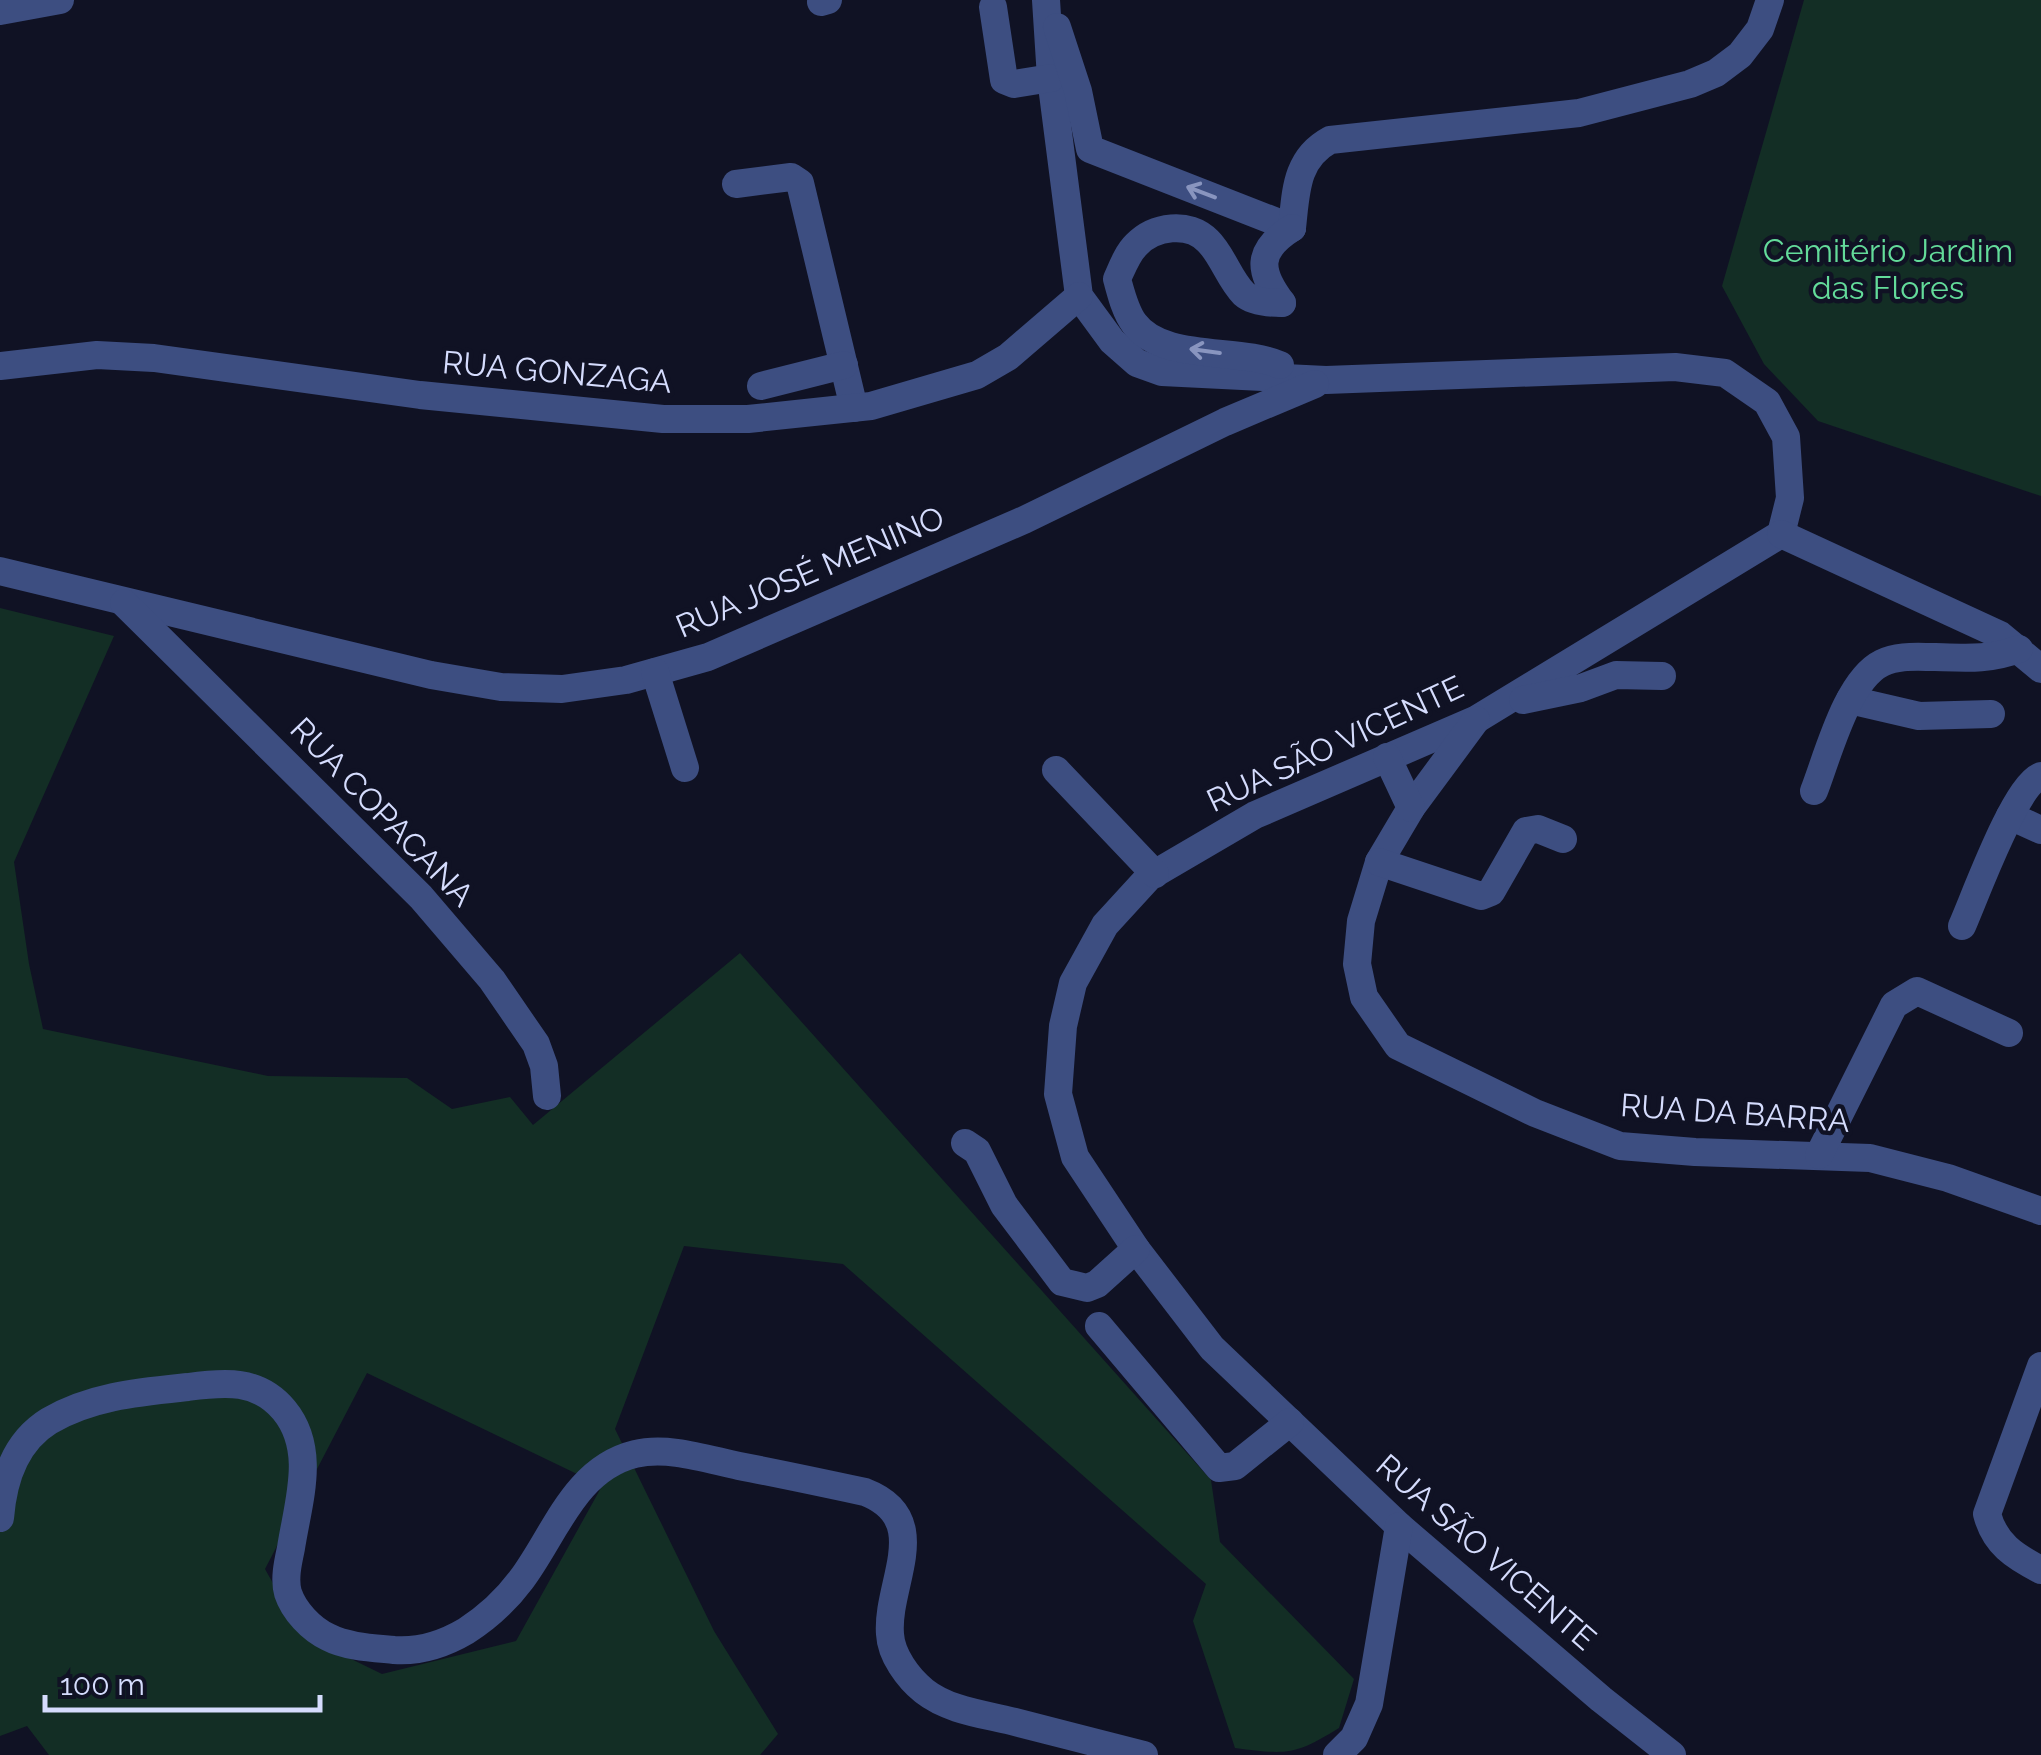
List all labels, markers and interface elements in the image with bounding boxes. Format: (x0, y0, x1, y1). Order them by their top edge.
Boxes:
one-way arrow (1186, 182, 1217, 200)
park label: Cemitério Jardim das Flores (1763, 232, 2013, 306)
one-way arrow (1190, 341, 1222, 360)
street label: RUA GONZAGA (441, 343, 674, 400)
street label: RUA JOSÉ MENINO (670, 498, 949, 645)
street label: RUA SÃO VICENTE (1201, 668, 1469, 819)
street label: RUA COPACANA (283, 710, 482, 914)
street label: RUA DA BARRA (1619, 1086, 1851, 1139)
street label: RUA SÃO VICENTE (1369, 1446, 1604, 1657)
scale bar (45, 1650, 320, 1712)
text: 100 m (60, 1667, 145, 1702)

